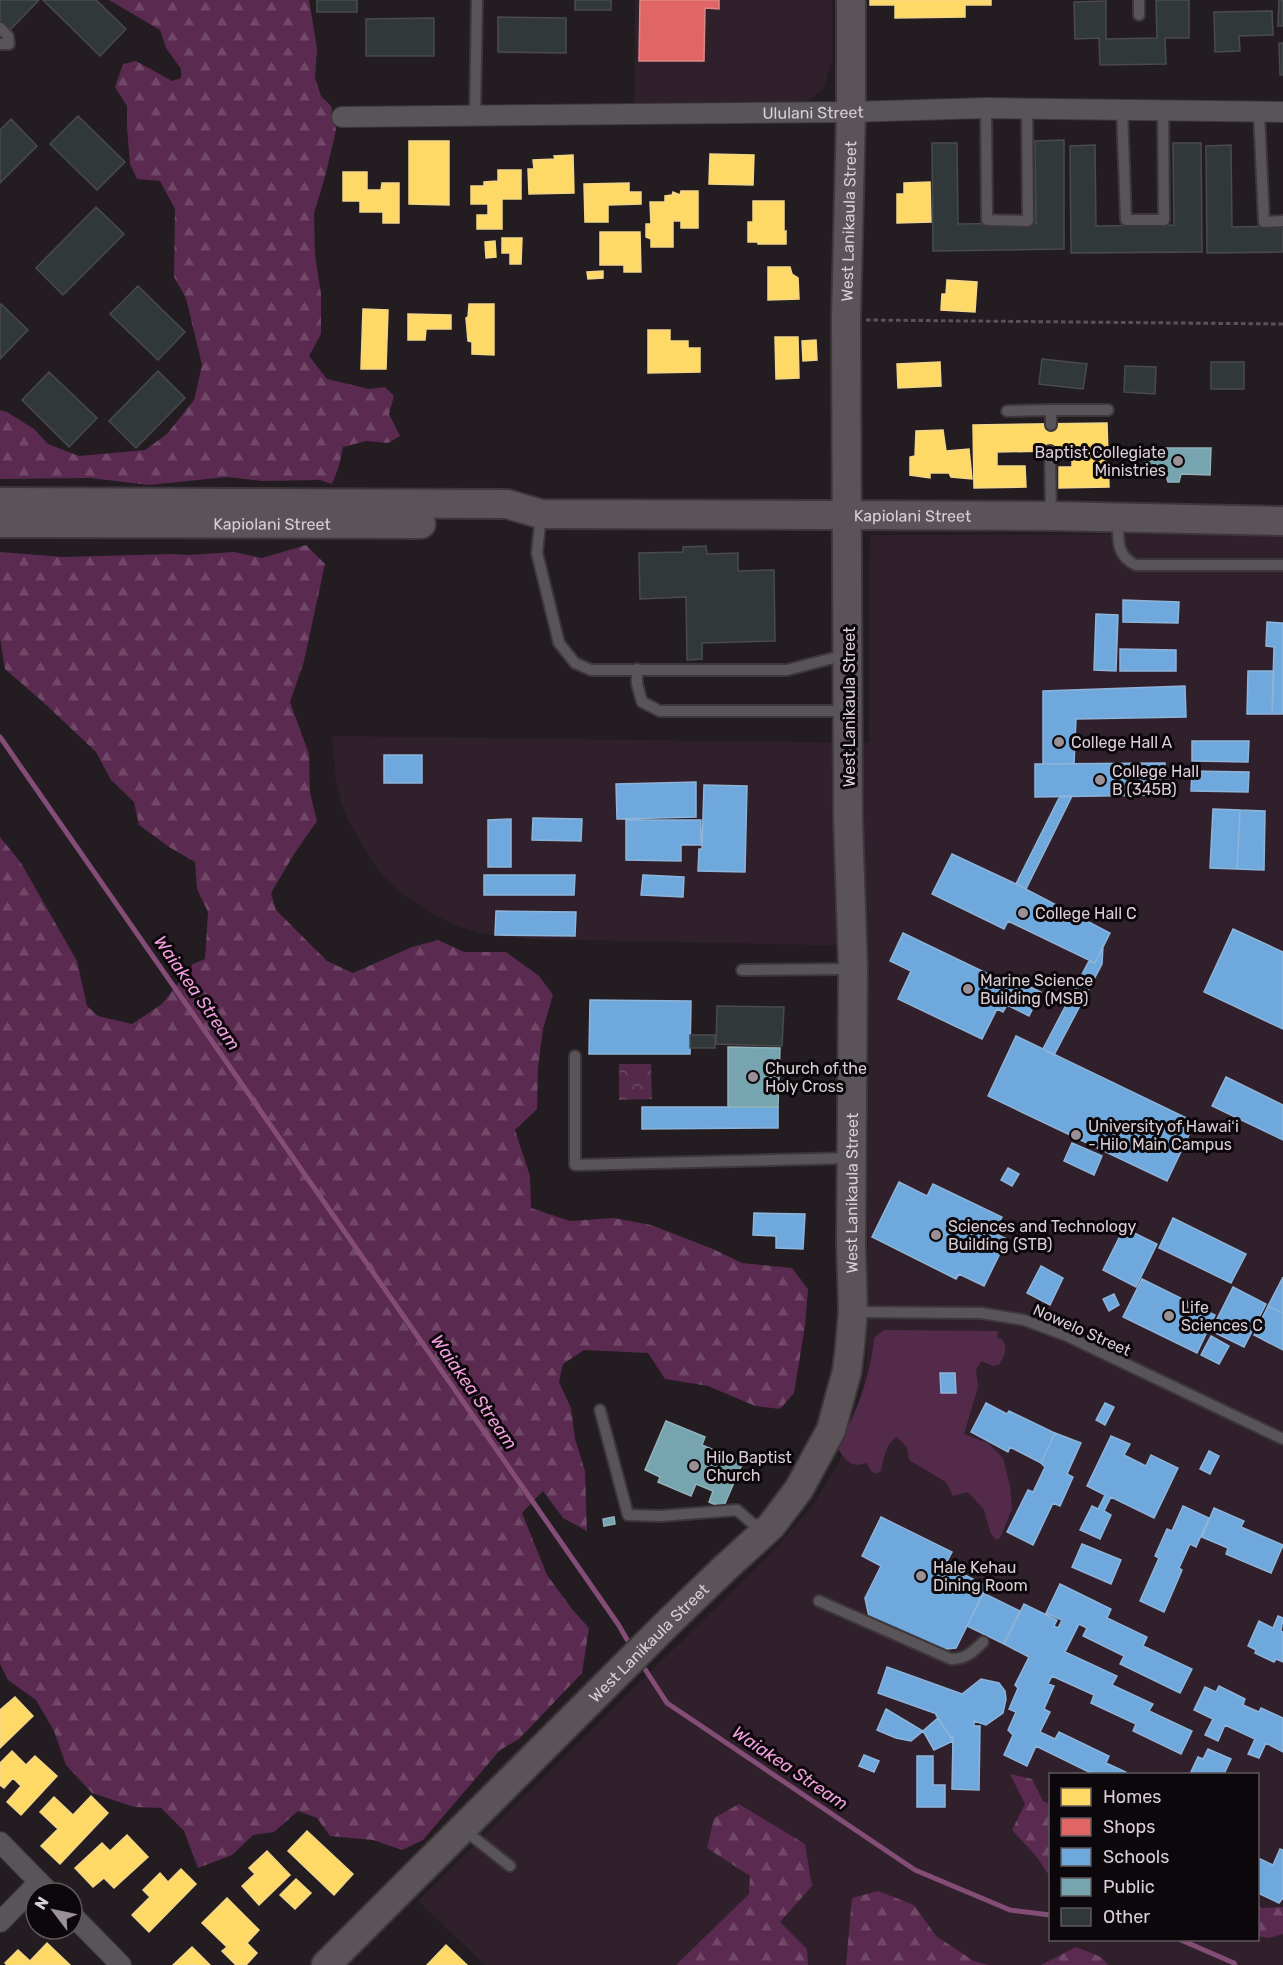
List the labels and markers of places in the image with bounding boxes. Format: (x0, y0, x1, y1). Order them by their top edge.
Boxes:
place label: Baptist Collegiate Ministries (1035, 443, 1166, 480)
marker: Baptist Collegiate Ministries (1171, 454, 1185, 468)
place label: College Hall A (1071, 733, 1173, 752)
marker: College Hall A (1052, 735, 1066, 749)
place label: College Hall B (345B) (1112, 762, 1199, 799)
marker: College Hall B (345B) (1093, 773, 1107, 787)
place label: College Hall C (1035, 904, 1137, 923)
marker: College Hall C (1016, 906, 1030, 920)
place label: Marine Science Building (MSB) (980, 971, 1093, 1008)
marker: Marine Science Building (MSB) (961, 982, 975, 996)
place label: Church of the Holy Cross (765, 1059, 867, 1096)
marker: Church of the Holy Cross (746, 1070, 760, 1084)
place label: University of Hawaiʻi - Hilo Main Campus (1088, 1117, 1239, 1154)
marker: University of Hawaiʻi - Hilo Main Campus (1069, 1128, 1083, 1142)
place label: Sciences and Technology Building (STB) (948, 1217, 1137, 1254)
marker: Sciences and Technology Building (STB) (929, 1228, 943, 1242)
place label: Life Sciences C (1181, 1298, 1263, 1335)
marker: Life Sciences C (1162, 1309, 1176, 1323)
place label: Hilo Baptist Church (706, 1448, 792, 1485)
marker: Hilo Baptist Church (687, 1459, 701, 1473)
place label: Hale Kehau Dining Room (933, 1558, 1028, 1595)
marker: Hale Kehau Dining Room (914, 1569, 928, 1583)

